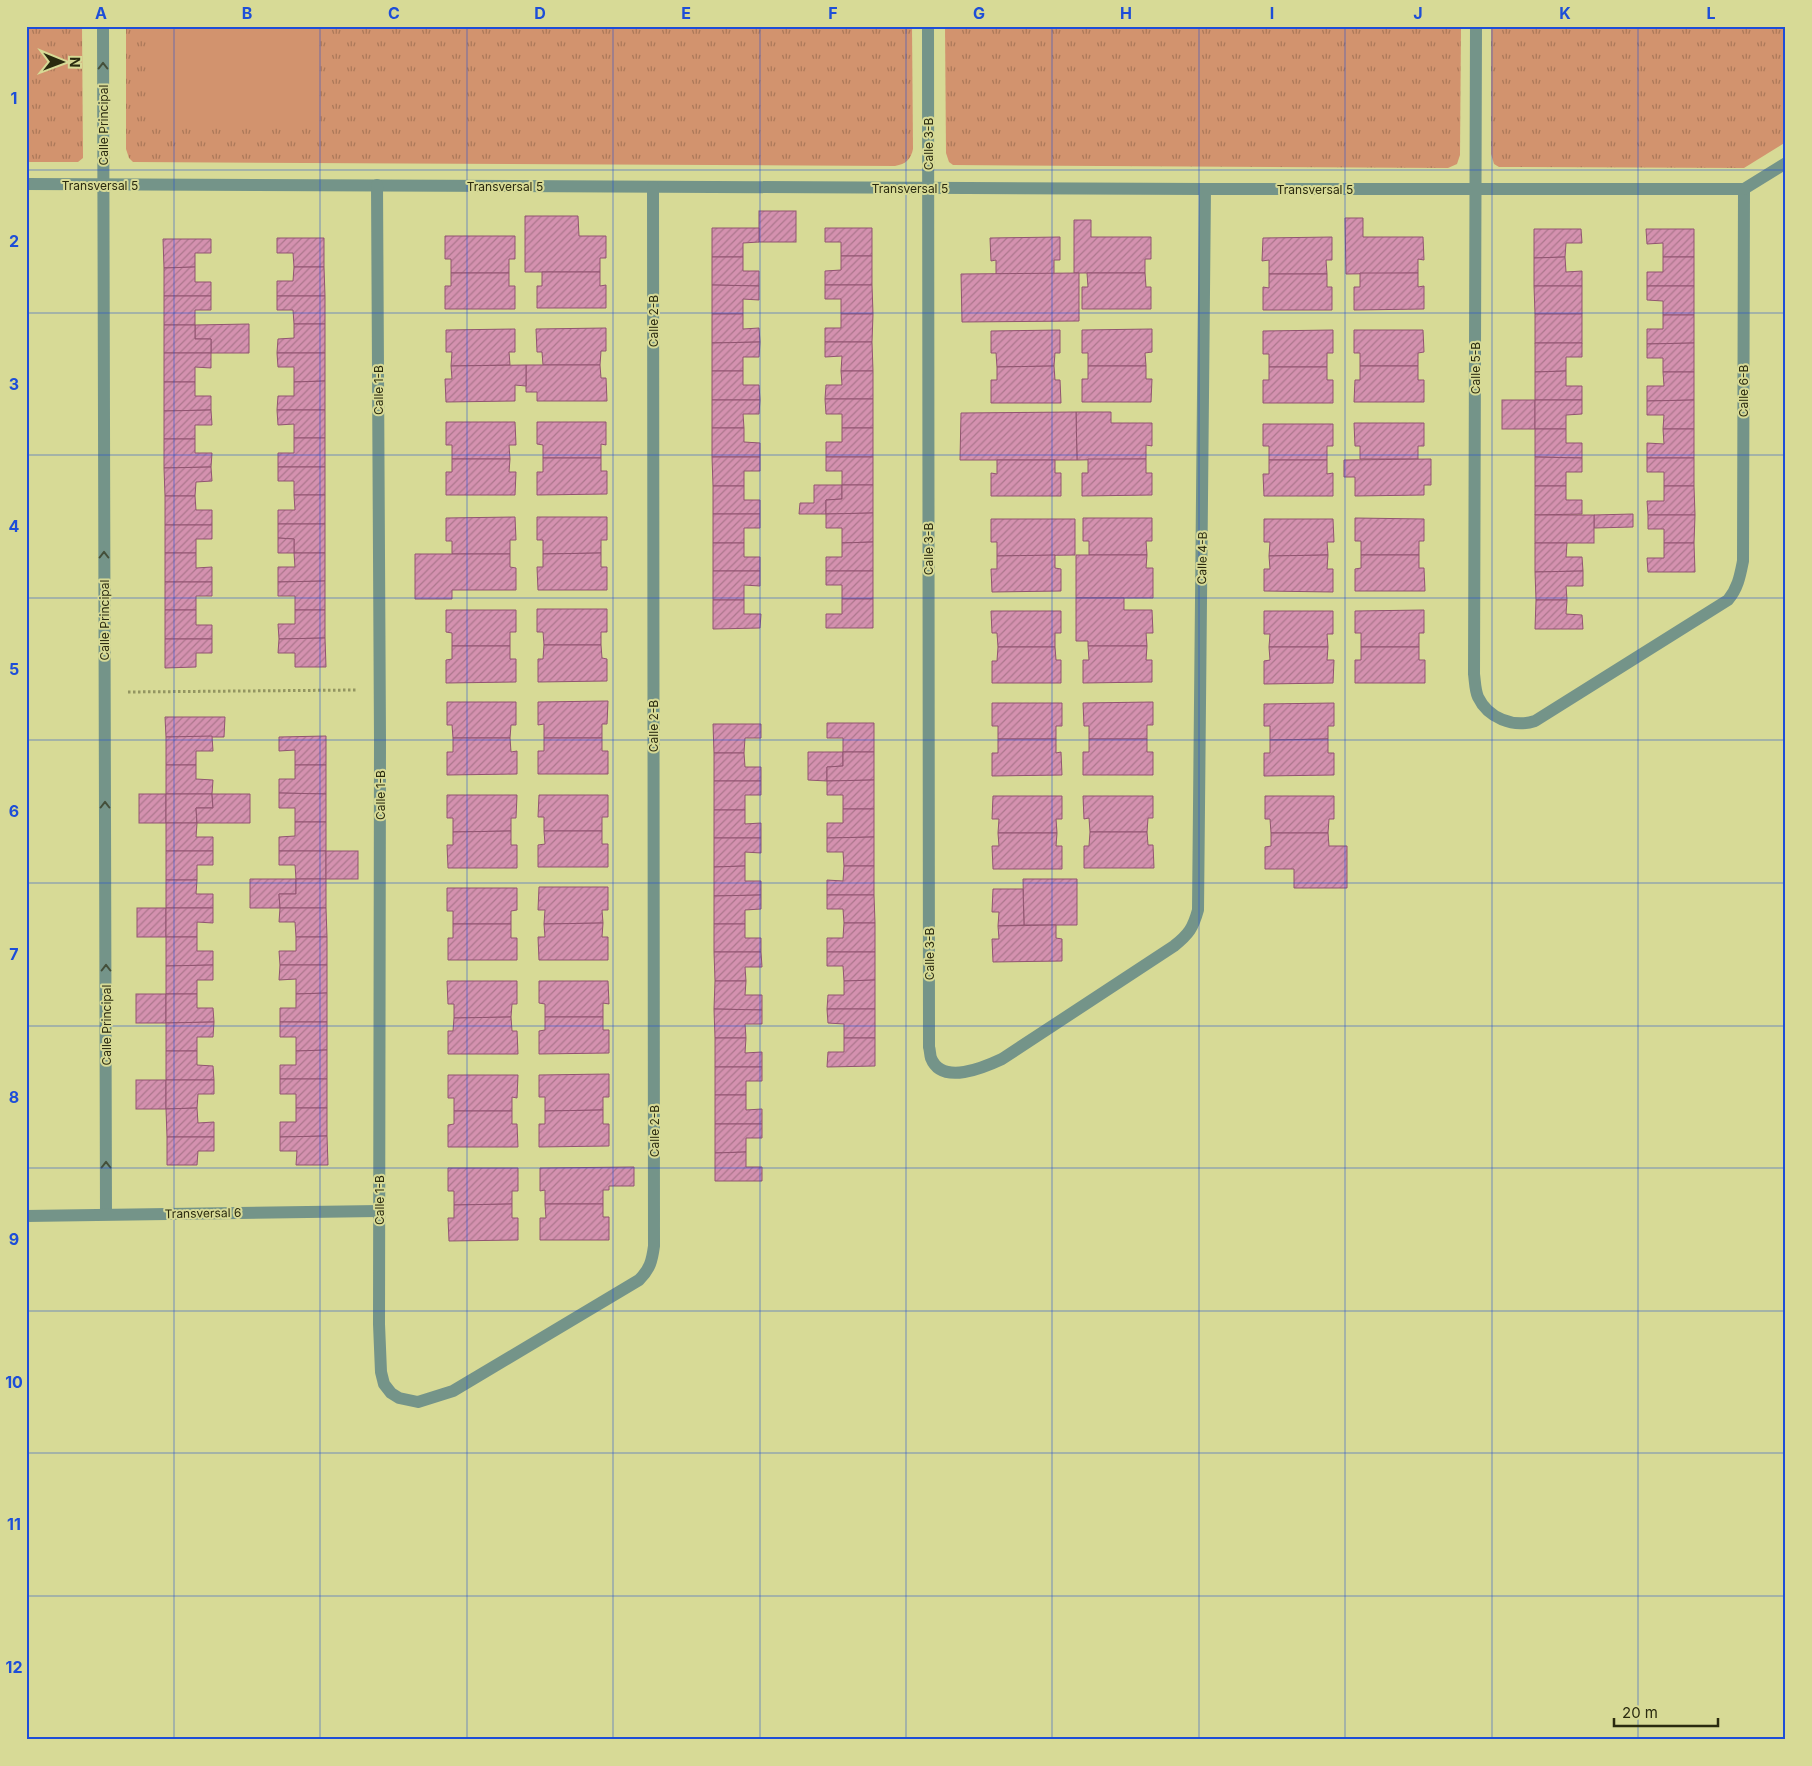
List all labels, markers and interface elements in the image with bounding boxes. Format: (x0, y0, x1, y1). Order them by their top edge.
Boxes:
text: A (95, 3, 107, 23)
text: B (242, 3, 252, 23)
text: C (388, 3, 400, 23)
text: D (534, 3, 546, 23)
text: E (681, 3, 691, 23)
text: F (828, 3, 838, 23)
text: G (973, 3, 985, 23)
text: H (1120, 3, 1132, 23)
text: I (1270, 3, 1274, 23)
text: J (1413, 3, 1423, 23)
text: K (1559, 3, 1571, 23)
text: L (1706, 3, 1716, 23)
north arrow (38, 38, 88, 88)
text: N (67, 57, 84, 68)
one-way arrow (98, 62, 108, 70)
street label: Calle Principal (96, 85, 111, 165)
text: 1 (11, 88, 17, 108)
street label: Calle 3-B (921, 118, 936, 170)
street label: Transversal 5 (62, 178, 138, 193)
street label: Transversal 5 (467, 179, 543, 194)
street label: Transversal 5 (872, 181, 948, 196)
street label: Transversal 5 (1277, 182, 1353, 197)
text: 2 (9, 231, 19, 251)
street label: Calle 2-B (646, 295, 661, 347)
street label: Calle 5-B (1468, 342, 1483, 394)
street label: Calle 1-B (371, 365, 386, 415)
street label: Calle 6-B (1736, 365, 1751, 417)
text: 3 (9, 374, 19, 394)
text: 4 (9, 516, 20, 536)
street label: Calle 3-B (921, 523, 936, 575)
street label: Calle 4-B (1194, 531, 1210, 585)
one-way arrow (99, 551, 109, 558)
street label: Calle Principal (97, 580, 112, 660)
text: 5 (9, 659, 19, 679)
street label: Calle 2-B (646, 700, 661, 752)
street label: Calle 1-B (373, 770, 388, 820)
text: 6 (9, 801, 19, 821)
one-way arrow (100, 801, 110, 808)
street label: Calle 3-B (922, 928, 937, 980)
text: 7 (9, 944, 19, 964)
one-way arrow (100, 963, 111, 971)
street label: Calle Principal (99, 985, 114, 1065)
text: 8 (9, 1087, 19, 1107)
street label: Calle 2-B (647, 1105, 662, 1157)
one-way arrow (101, 1161, 111, 1168)
street label: Calle 1-B (372, 1175, 387, 1225)
street label: Transversal 6 (165, 1205, 241, 1221)
text: 9 (9, 1229, 19, 1249)
text: 10 (5, 1372, 23, 1392)
text: 11 (7, 1514, 21, 1534)
text: 12 (6, 1657, 22, 1677)
scale bar (1614, 1696, 1718, 1728)
text: 20 m (1622, 1703, 1658, 1722)

